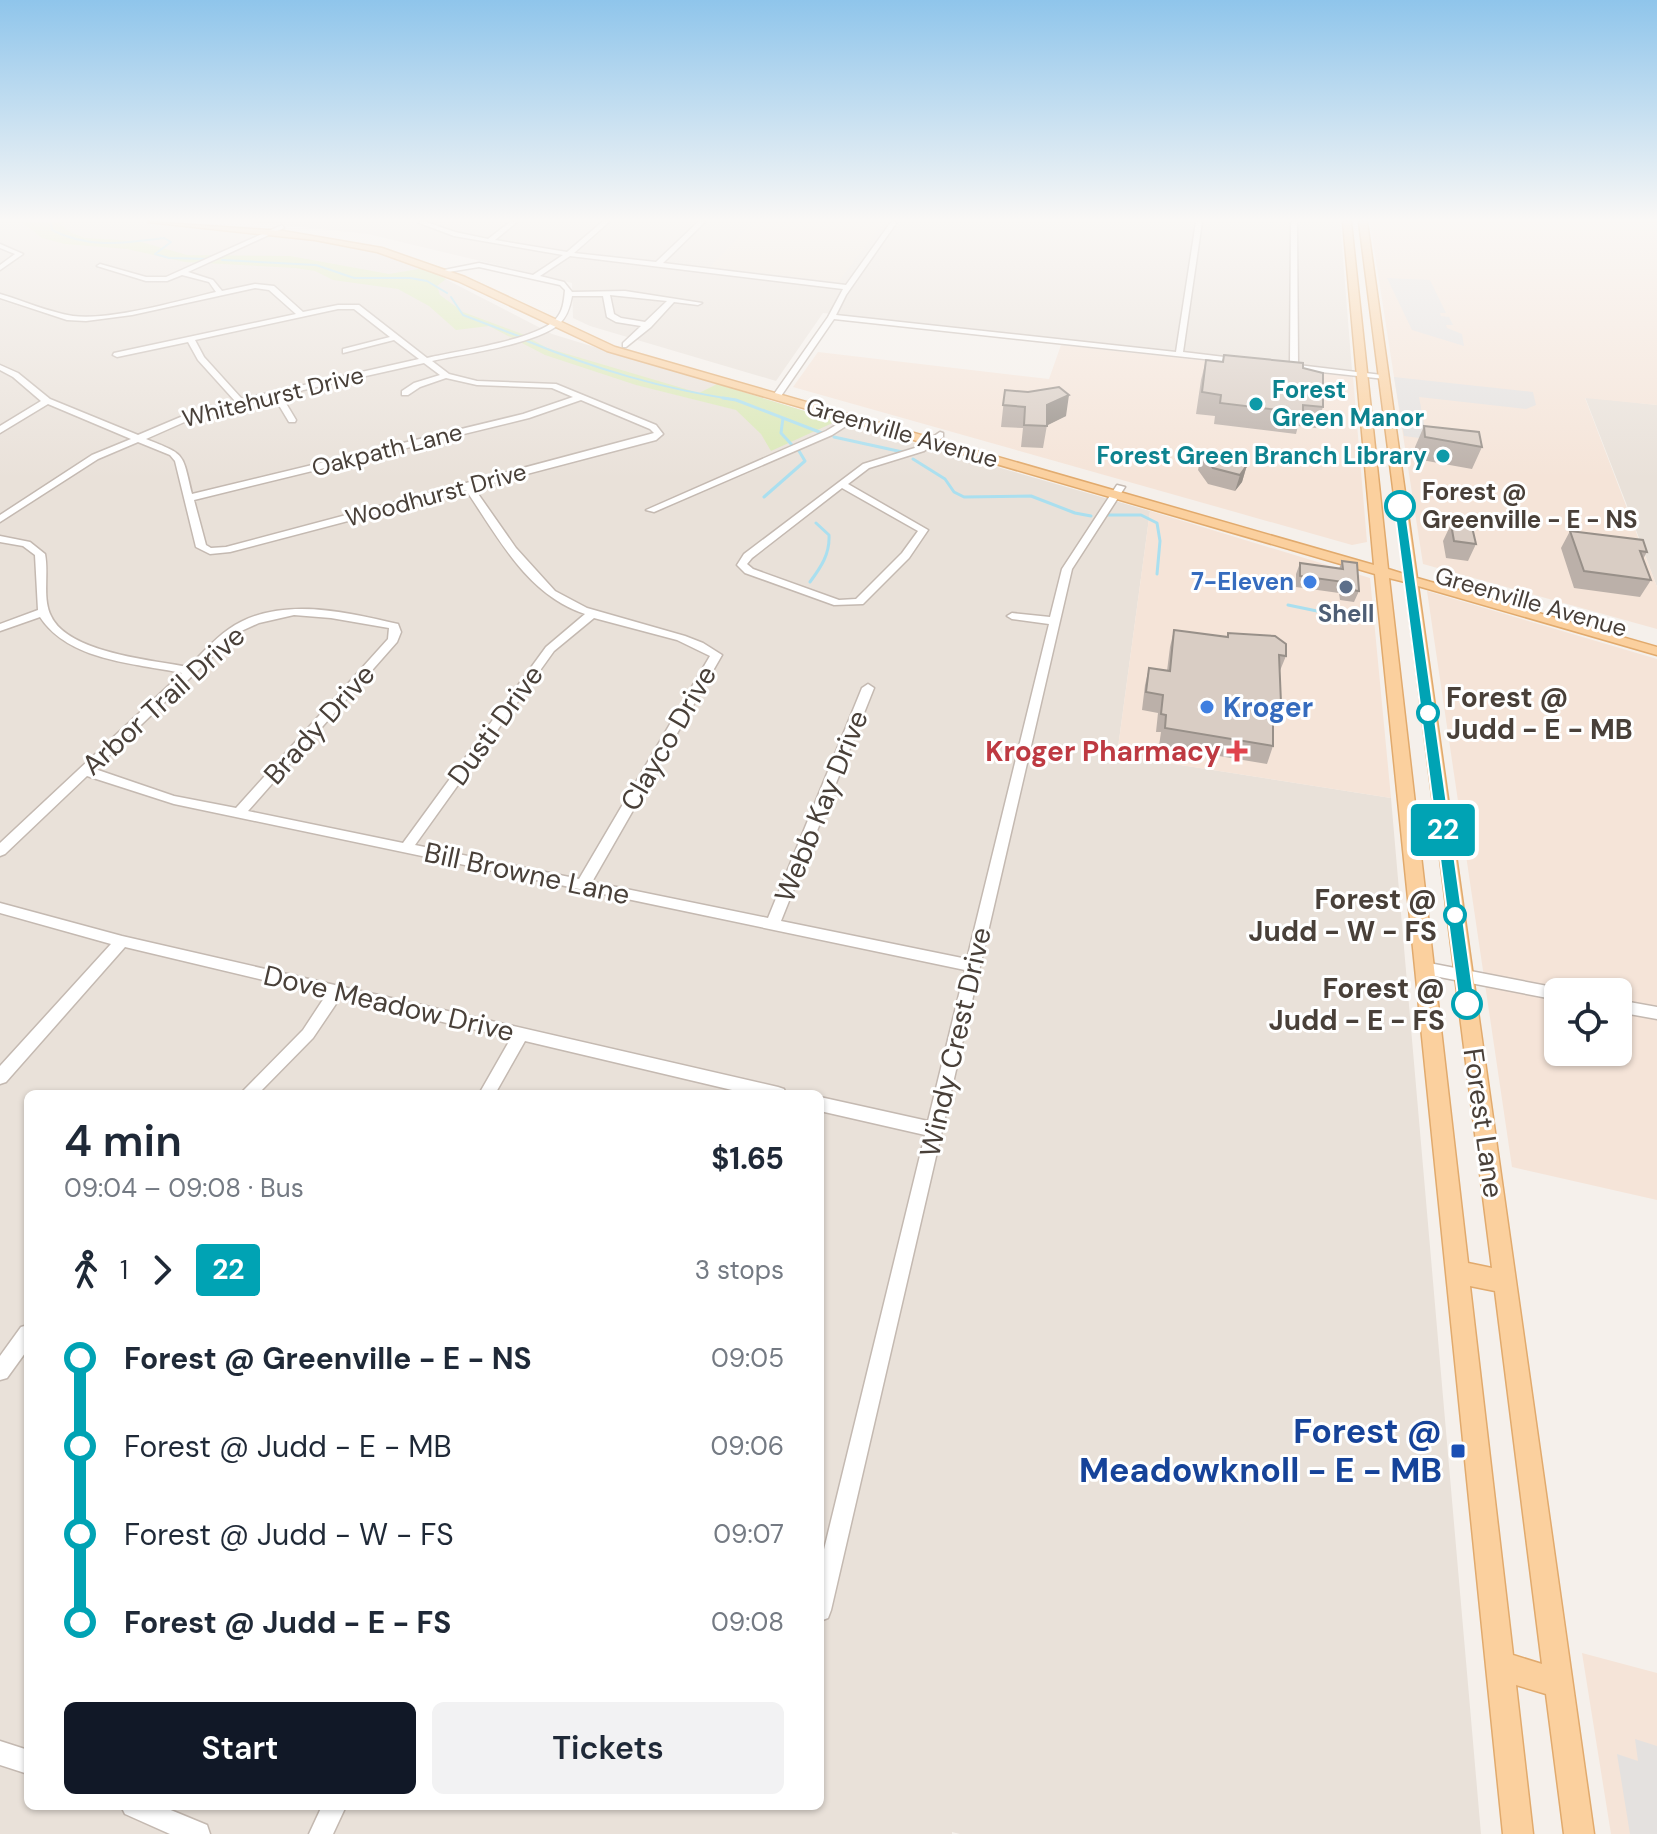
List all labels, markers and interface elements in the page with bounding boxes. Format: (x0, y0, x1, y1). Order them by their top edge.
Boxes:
street label: Whitehurst Drive (179, 359, 367, 434)
place label: Forest Green Manor (1272, 374, 1424, 433)
street label: Greenville Avenue (803, 390, 1002, 475)
marker: Forest Green Manor (1247, 395, 1265, 413)
street label: Oakpath Lane (308, 416, 465, 483)
place label: Forest Green Branch Library (1097, 440, 1427, 471)
marker: Forest Green Branch Library (1434, 447, 1452, 465)
street label: Woodhurst Drive (342, 455, 530, 534)
place label: Forest @ Greenville - E - NS (1422, 476, 1638, 535)
marker: Forest @ Greenville - E - NS (1385, 491, 1415, 521)
street label: Greenville Avenue (1432, 559, 1631, 644)
place label: 7-Eleven (1191, 566, 1294, 597)
marker: 7-Eleven (1301, 573, 1319, 591)
marker: Shell (1337, 578, 1355, 596)
place label: Shell (1318, 598, 1374, 629)
street label: Arbor Trail Drive (74, 617, 253, 783)
street label: Brady Drive (256, 656, 383, 792)
street label: Dusti Drive (439, 658, 552, 793)
street label: Clayco Drive (612, 659, 725, 818)
place label: Forest @ Judd - E - MB (1446, 679, 1633, 748)
place label: Kroger (1223, 689, 1313, 726)
marker: Kroger (1198, 698, 1216, 716)
marker: Forest @ Judd - E - MB (1417, 702, 1439, 724)
street label: Webb Kay Drive (766, 705, 877, 908)
place label: Kroger Pharmacy (985, 733, 1221, 770)
marker: Kroger Pharmacy (1228, 742, 1246, 760)
line badge: 22 (1407, 804, 1479, 856)
text: 22 (1427, 811, 1459, 848)
street label: Bill Browne Lane (421, 834, 633, 913)
place label: Forest @ Judd - W - FS (1248, 881, 1437, 950)
marker: Forest @ Judd - W - FS (1444, 904, 1466, 926)
street label: Windy Crest Drive (911, 924, 1000, 1160)
street label: Dove Meadow Drive (260, 957, 518, 1050)
place label: Forest @ Judd - E - FS (1269, 970, 1445, 1039)
map controls (1544, 978, 1632, 1066)
button: locate (1544, 978, 1632, 1066)
marker: Forest @ Judd - E - FS (1452, 989, 1482, 1019)
street label: Forest Lane (1455, 1046, 1512, 1200)
text: 4 min (64, 1112, 182, 1170)
text: $1.65 (711, 1139, 784, 1178)
text: 09:04 – 09:08 · Bus (64, 1171, 304, 1205)
icon: walk (64, 1248, 108, 1292)
icon: forward (140, 1248, 184, 1292)
text: 22 (212, 1251, 244, 1288)
text: 1 (120, 1253, 128, 1287)
text: 3 stops (695, 1253, 784, 1287)
text: Forest @ Greenville - E - NS (124, 1339, 532, 1378)
text: 09:05 (711, 1341, 784, 1375)
place label: Forest @ Meadowknoll - E - MB (1079, 1409, 1442, 1493)
text: Forest @ Judd - E - MB (124, 1427, 452, 1466)
text: 09:06 (711, 1429, 784, 1463)
marker: Forest @ Meadowknoll - E - MB (1449, 1442, 1467, 1460)
text: Forest @ Judd - W - FS (124, 1515, 454, 1554)
text: 09:07 (713, 1517, 784, 1551)
text: Forest @ Judd - E - FS (124, 1603, 451, 1642)
text: 09:08 (711, 1605, 784, 1639)
button: Start (64, 1702, 416, 1794)
button: Tickets (432, 1702, 784, 1794)

